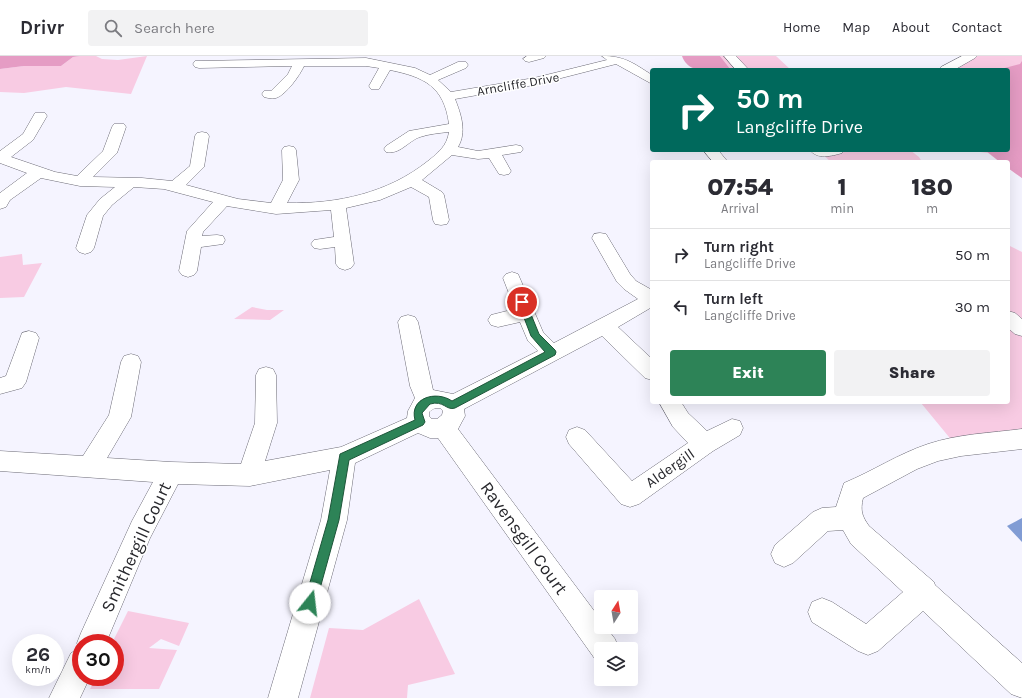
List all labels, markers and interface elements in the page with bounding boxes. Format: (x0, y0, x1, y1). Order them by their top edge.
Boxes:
search box (88, 10, 368, 46)
text: Drivr (20, 17, 64, 39)
icon: search (102, 17, 124, 39)
text: Search here (134, 19, 215, 37)
text: Home (783, 19, 820, 36)
text: Map (842, 19, 870, 36)
text: About (892, 19, 930, 36)
text: Contact (952, 19, 1002, 36)
street label: Arncliffe Drive (476, 69, 561, 99)
text: 50 m (736, 82, 804, 115)
icon: right (670, 84, 722, 136)
text: Langcliffe Drive (736, 116, 863, 138)
text: 07:54 (707, 173, 773, 201)
text: 1 (837, 173, 847, 201)
text: 180 (911, 173, 953, 201)
text: Arrival (721, 201, 759, 216)
text: min (830, 201, 854, 216)
text: m (926, 201, 938, 216)
text: Turn right (704, 238, 774, 256)
icon: right (670, 244, 692, 266)
text: 50 m (955, 246, 990, 264)
text: Langcliffe Drive (704, 256, 796, 271)
pin (505, 285, 539, 319)
text: Turn left (704, 290, 763, 308)
icon: arrive (511, 291, 533, 313)
icon: left (670, 296, 692, 318)
text: 30 m (955, 298, 990, 316)
text: Langcliffe Drive (704, 308, 796, 323)
button: Exit (670, 350, 826, 396)
button: Share (834, 350, 990, 396)
street label: Aldergill (642, 445, 698, 491)
street label: Ravensgill Court (476, 477, 573, 599)
street label: Smithergill Court (96, 478, 176, 616)
position arrow (289, 582, 331, 624)
north arrow (594, 590, 638, 634)
map controls (594, 590, 638, 686)
speed limit sign: 30 (72, 634, 124, 686)
button: layers (594, 642, 638, 686)
text: 26 (26, 643, 50, 666)
text: km/h (25, 664, 51, 676)

